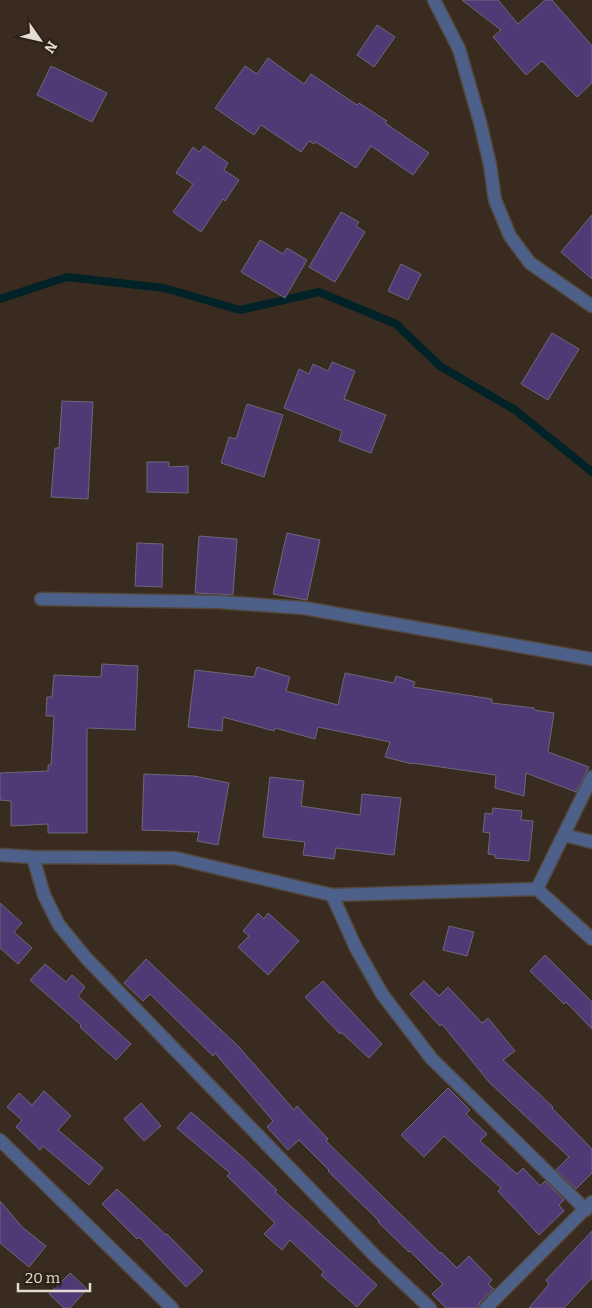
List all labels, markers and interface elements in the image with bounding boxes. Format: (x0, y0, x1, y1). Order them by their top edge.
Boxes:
north arrow (15, 15, 65, 65)
text: N (40, 38, 60, 56)
scale bar (18, 1260, 90, 1292)
text: 20 m (25, 1269, 61, 1287)

